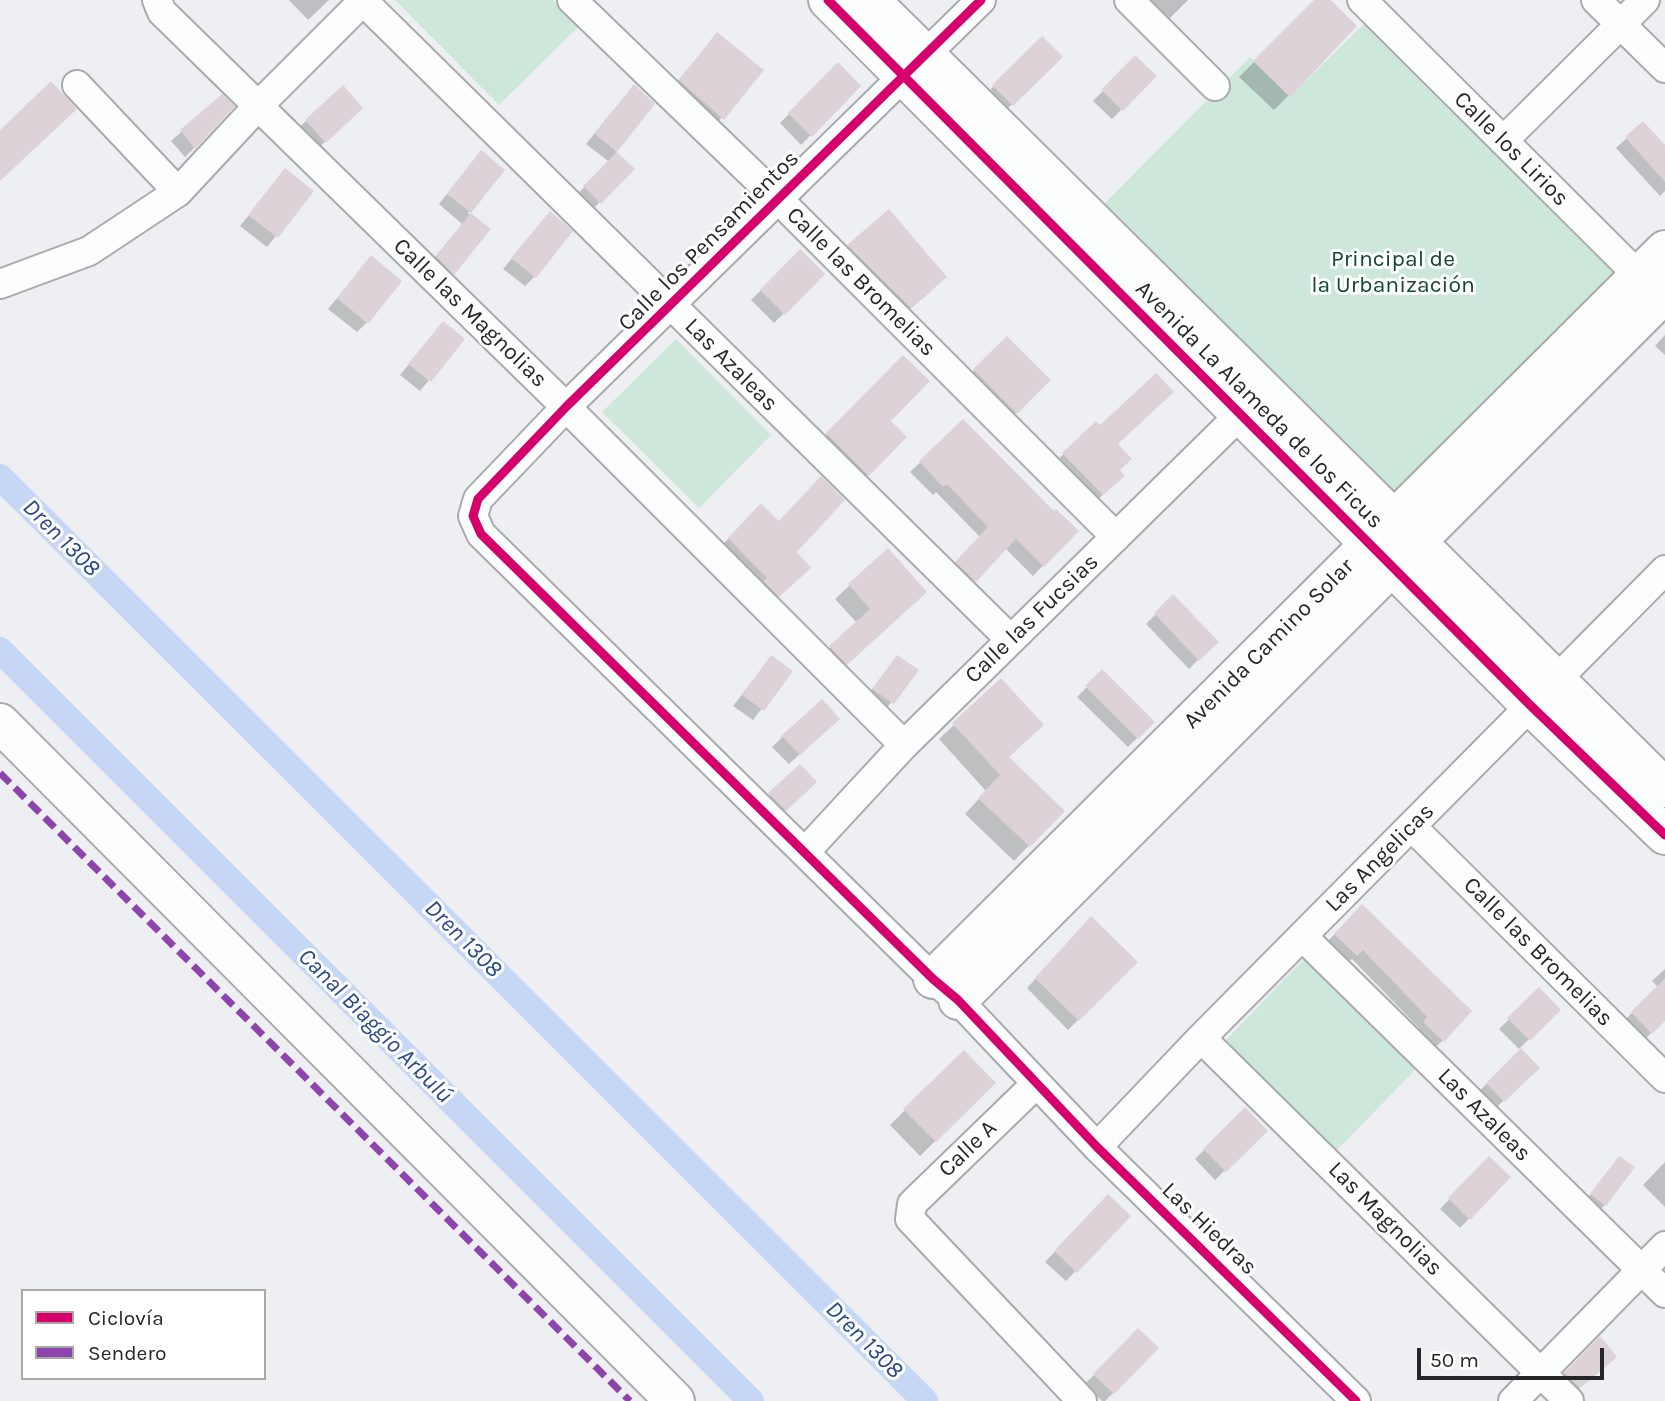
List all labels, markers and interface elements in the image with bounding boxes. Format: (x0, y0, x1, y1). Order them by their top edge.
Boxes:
street label: Calle los Lirios (1448, 86, 1574, 212)
street label: Calle los Pensamientos (613, 145, 805, 337)
street label: Calle las Bromelias (780, 201, 942, 363)
street label: Calle las Magnolias (387, 233, 553, 393)
park label: Principal de la Urbanización (1311, 245, 1475, 299)
street label: Avenida La Alameda de los Ficus (1129, 275, 1389, 535)
street label: Las Azaleas (679, 313, 783, 417)
water label: Dren 1308 (16, 493, 106, 583)
street label: Calle las Fucsias (960, 548, 1104, 690)
street label: Avenida Camino Solar (1178, 553, 1360, 735)
street label: Las Angelicas (1320, 798, 1440, 918)
street label: Calle las Bromelias (1457, 871, 1619, 1033)
water label: Dren 1308 (418, 894, 508, 984)
water label: Canal Biaggio Arbulú (292, 943, 458, 1109)
street label: Las Azaleas (1432, 1063, 1536, 1167)
street label: Calle A (933, 1115, 1003, 1183)
street label: Las Magnolias (1322, 1156, 1448, 1282)
street label: Las Hiedras (1156, 1177, 1262, 1281)
legend (21, 1289, 266, 1380)
water label: Dren 1308 (819, 1295, 909, 1385)
text: Ciclovía (88, 1306, 164, 1330)
scale bar (1420, 1334, 1607, 1378)
text: Sendero (88, 1341, 166, 1365)
text: 50 m (1430, 1348, 1479, 1372)

